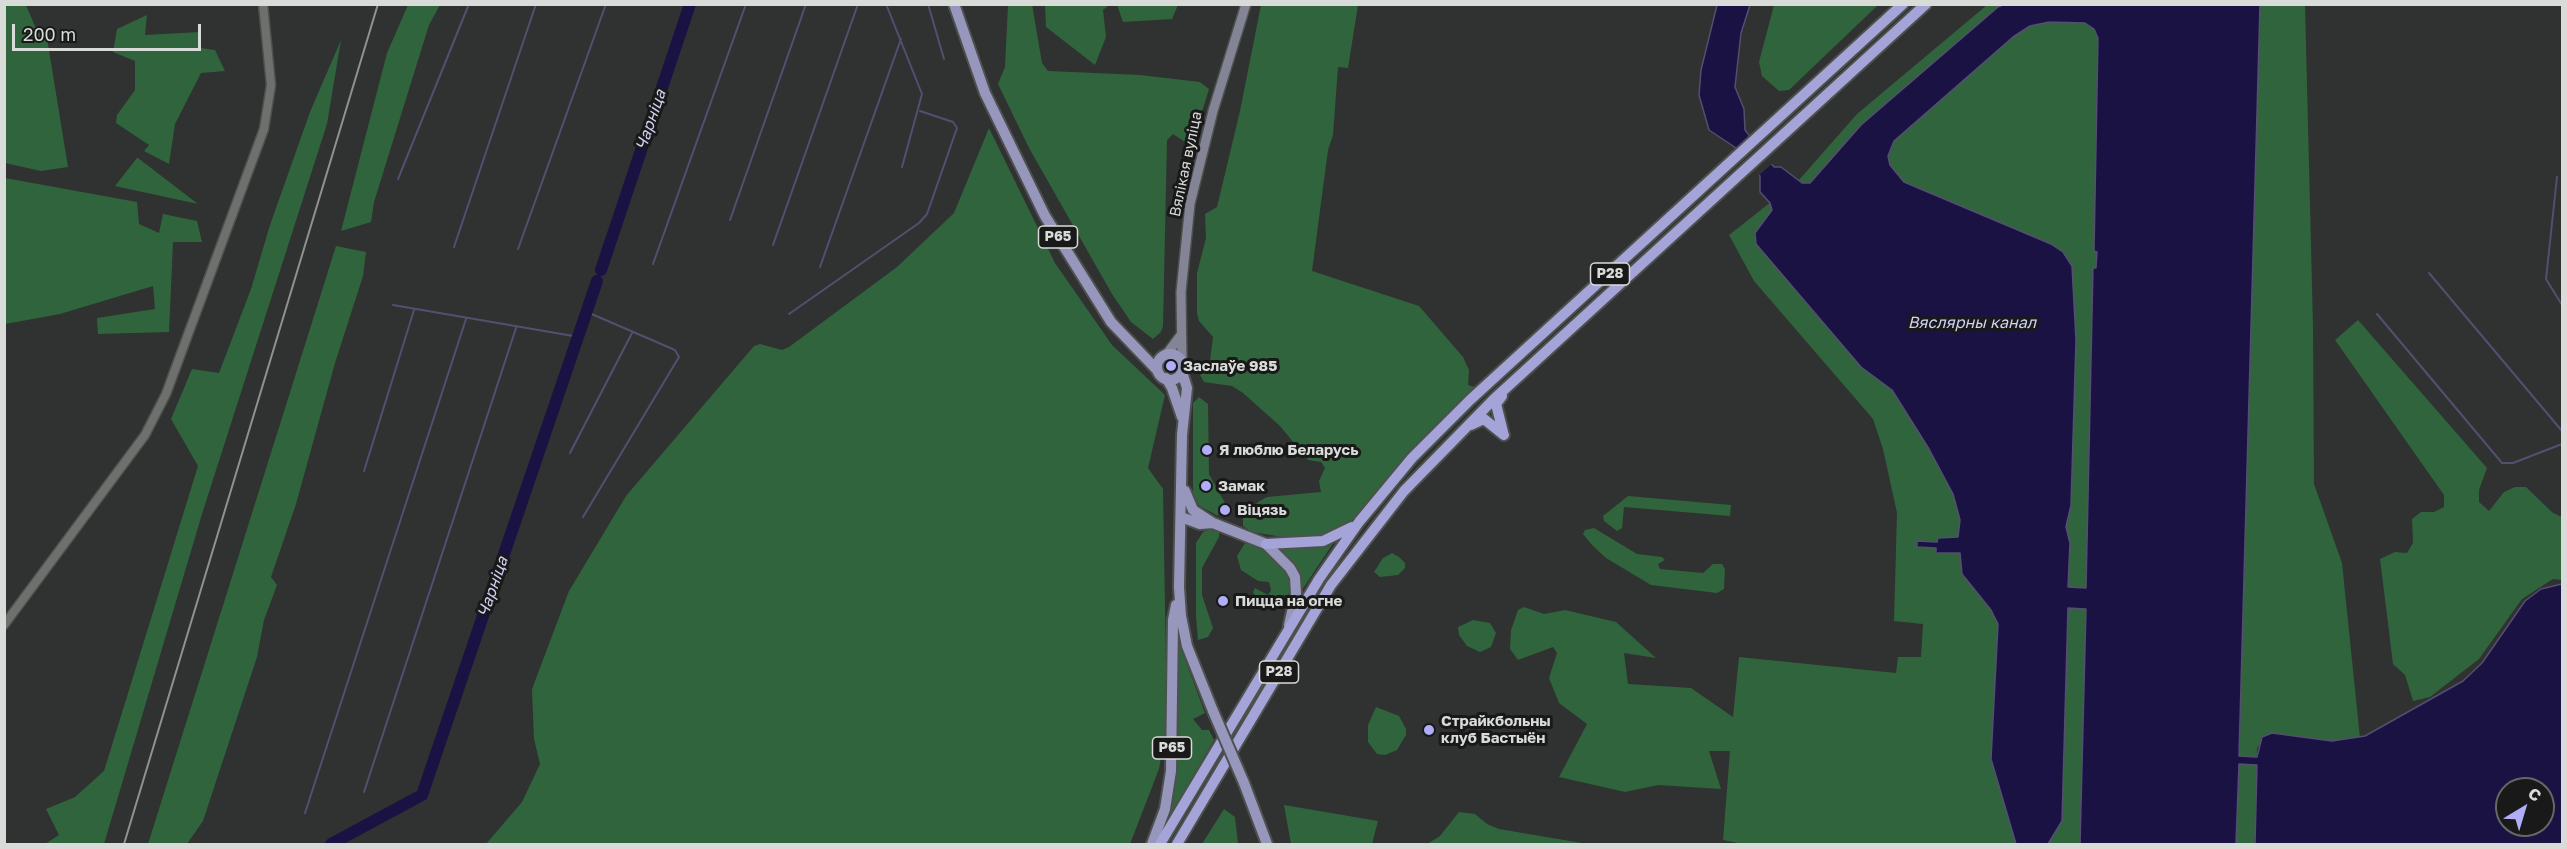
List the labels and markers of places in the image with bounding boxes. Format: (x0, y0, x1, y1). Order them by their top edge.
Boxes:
place label: Заслаўе 985 (1183, 357, 1277, 375)
marker: Заслаўе 985 (1164, 359, 1178, 373)
place label: Я люблю Беларусь (1219, 441, 1358, 459)
marker: Я люблю Беларусь (1200, 443, 1214, 457)
place label: Замак (1218, 477, 1265, 495)
marker: Замак (1199, 479, 1213, 493)
place label: Віцязь (1237, 501, 1287, 519)
marker: Віцязь (1218, 503, 1232, 517)
place label: Пицца на огне (1235, 592, 1342, 610)
marker: Пицца на огне (1216, 594, 1230, 608)
place label: Страйкбольны клуб Бастыён (1441, 712, 1551, 747)
marker: Страйкбольны клуб Бастыён (1422, 723, 1436, 737)

